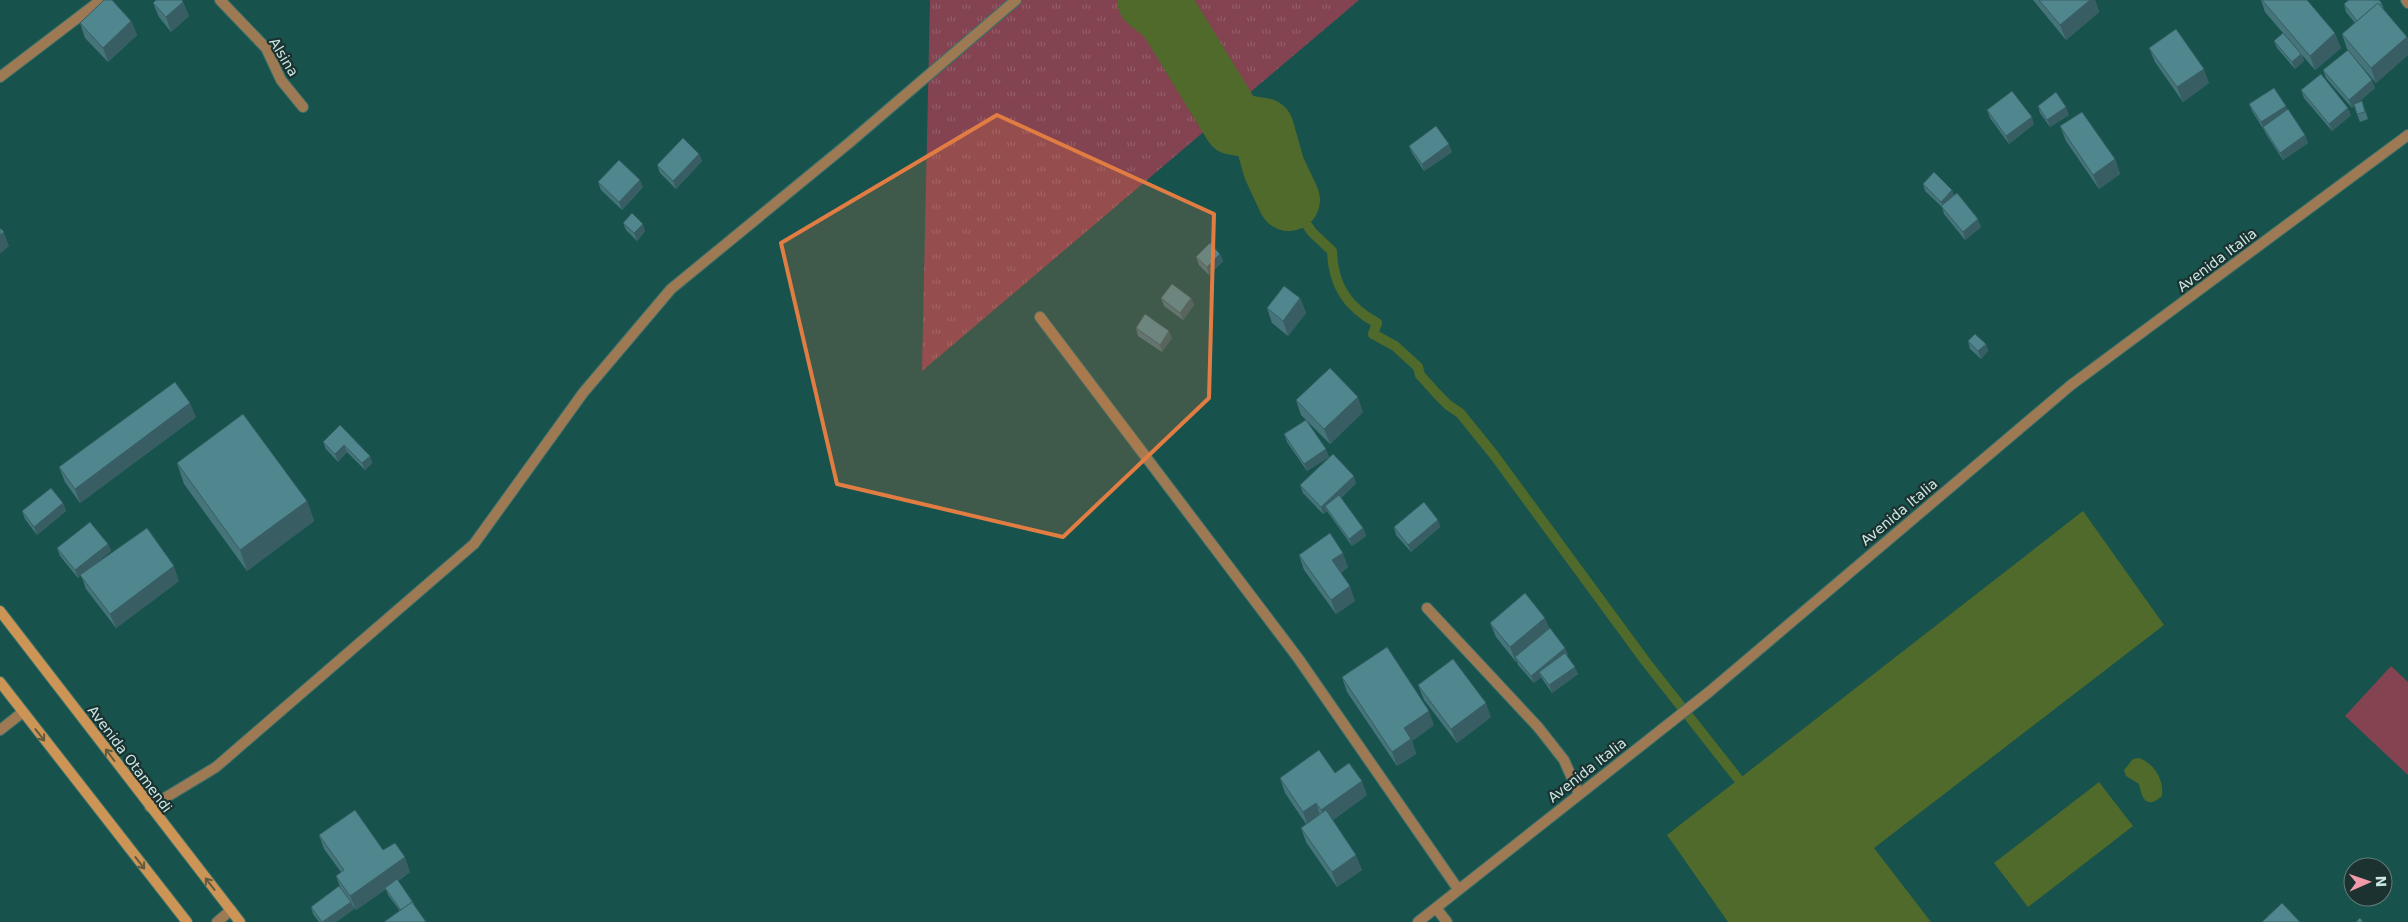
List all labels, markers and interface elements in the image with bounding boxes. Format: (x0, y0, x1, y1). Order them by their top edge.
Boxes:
street label: Alsina (266, 35, 302, 79)
street label: Avenida Italia (2174, 225, 2260, 295)
street label: Avenida Italia (1858, 475, 1940, 549)
street label: Avenida Otamendi (85, 703, 175, 815)
one-way arrow (35, 728, 46, 741)
street label: Avenida Italia (1545, 734, 1629, 806)
one-way arrow (105, 749, 116, 762)
one-way arrow (135, 856, 146, 869)
north arrow (2343, 857, 2393, 907)
text: N (2373, 875, 2389, 888)
one-way arrow (205, 877, 215, 891)

